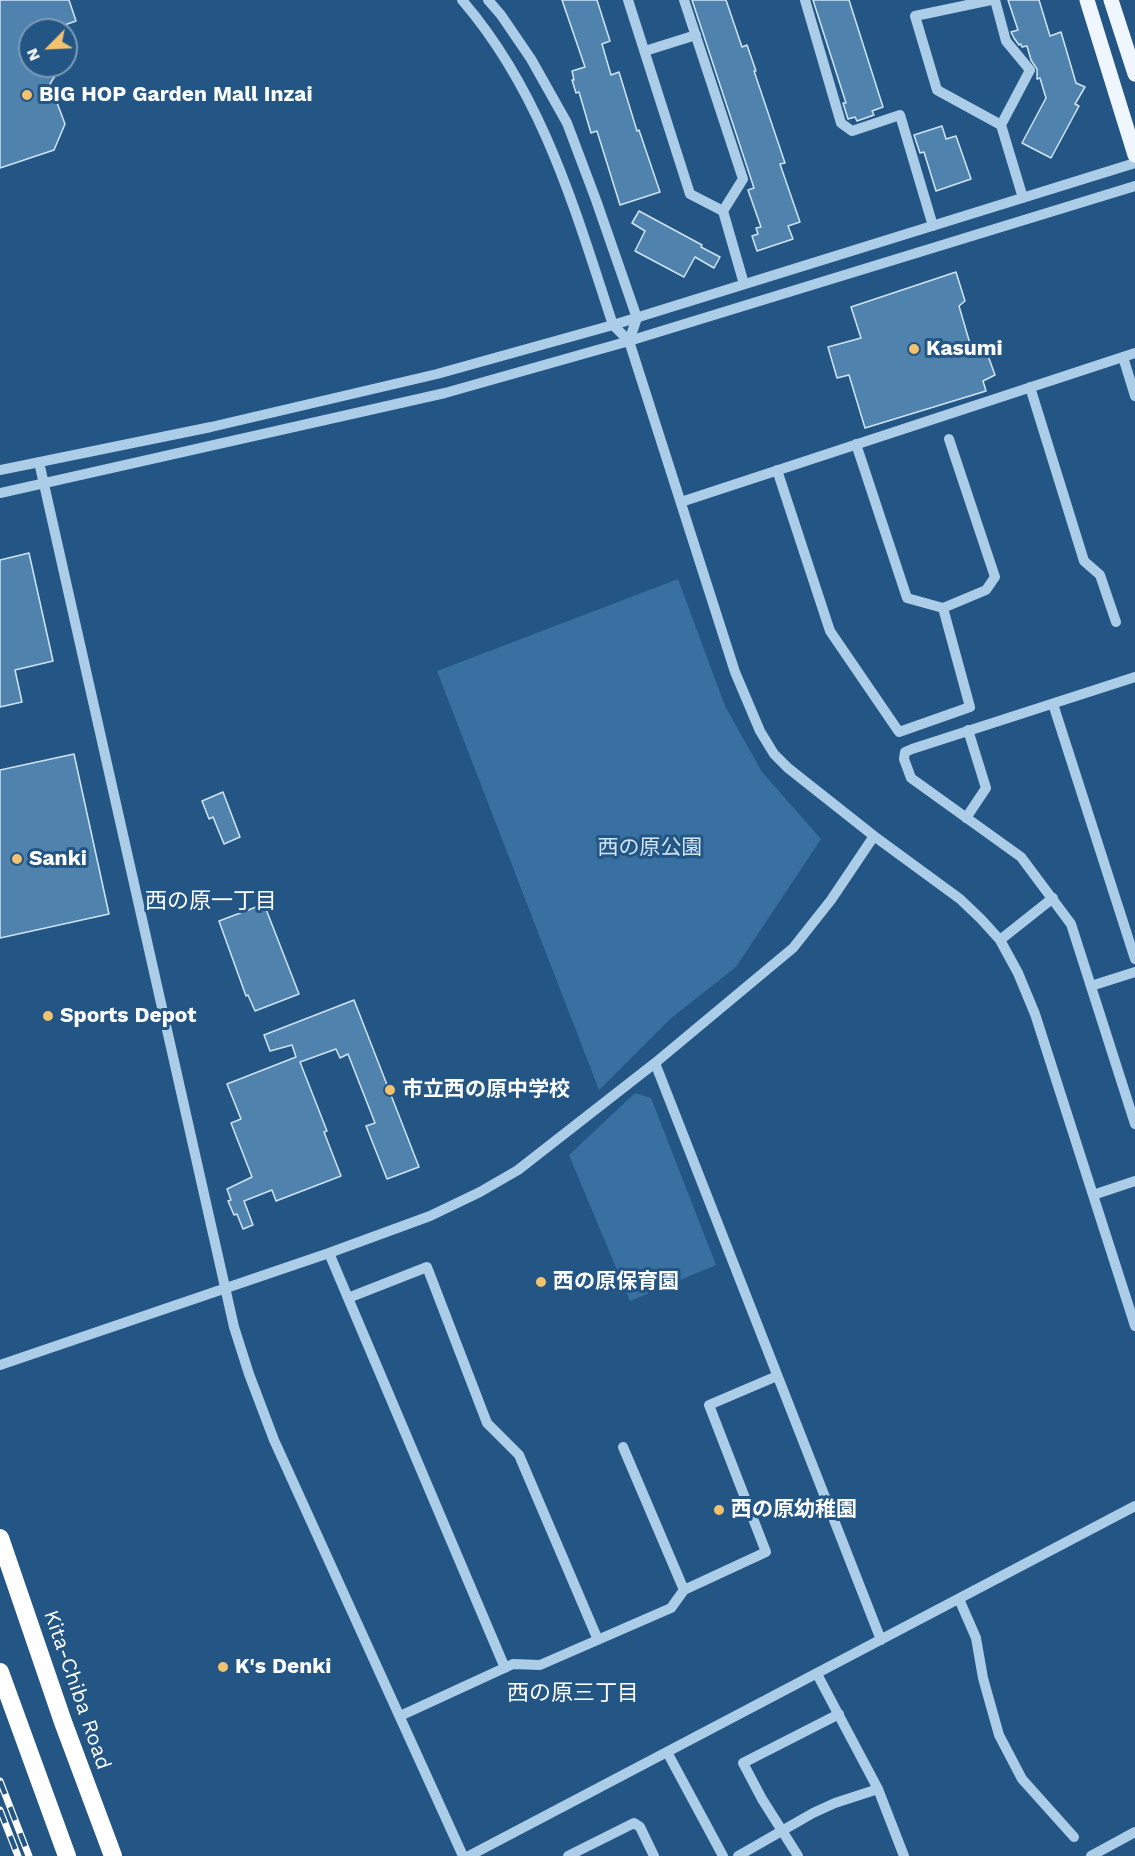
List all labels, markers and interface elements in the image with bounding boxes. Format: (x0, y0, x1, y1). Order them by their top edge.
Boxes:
north arrow (18, 18, 78, 78)
text: N (22, 45, 44, 64)
place label: BIG HOP Garden Mall Inzai (39, 82, 313, 108)
marker: BIG HOP Garden Mall Inzai (20, 88, 34, 102)
place label: Kasumi (926, 336, 1003, 362)
marker: Kasumi (907, 342, 921, 356)
park label: 西の原公園 (598, 835, 702, 861)
place label: Sanki (29, 846, 87, 872)
marker: Sanki (10, 852, 24, 866)
district label: 西の原一丁目 (145, 889, 277, 915)
place label: Sports Depot (60, 1003, 196, 1029)
marker: Sports Depot (41, 1009, 55, 1023)
place label: 市立西の原中学校 (402, 1077, 570, 1103)
marker: 市立西の原中学校 (383, 1083, 397, 1097)
place label: 西の原保育園 (553, 1269, 679, 1295)
marker: 西の原保育園 (534, 1275, 548, 1289)
place label: 西の原幼稚園 (731, 1497, 857, 1523)
marker: 西の原幼稚園 (712, 1503, 726, 1517)
street label: Kita-Chiba Road (38, 1607, 116, 1773)
place label: K's Denki (235, 1654, 331, 1680)
marker: K's Denki (216, 1660, 230, 1674)
district label: 西の原三丁目 (507, 1681, 639, 1707)

